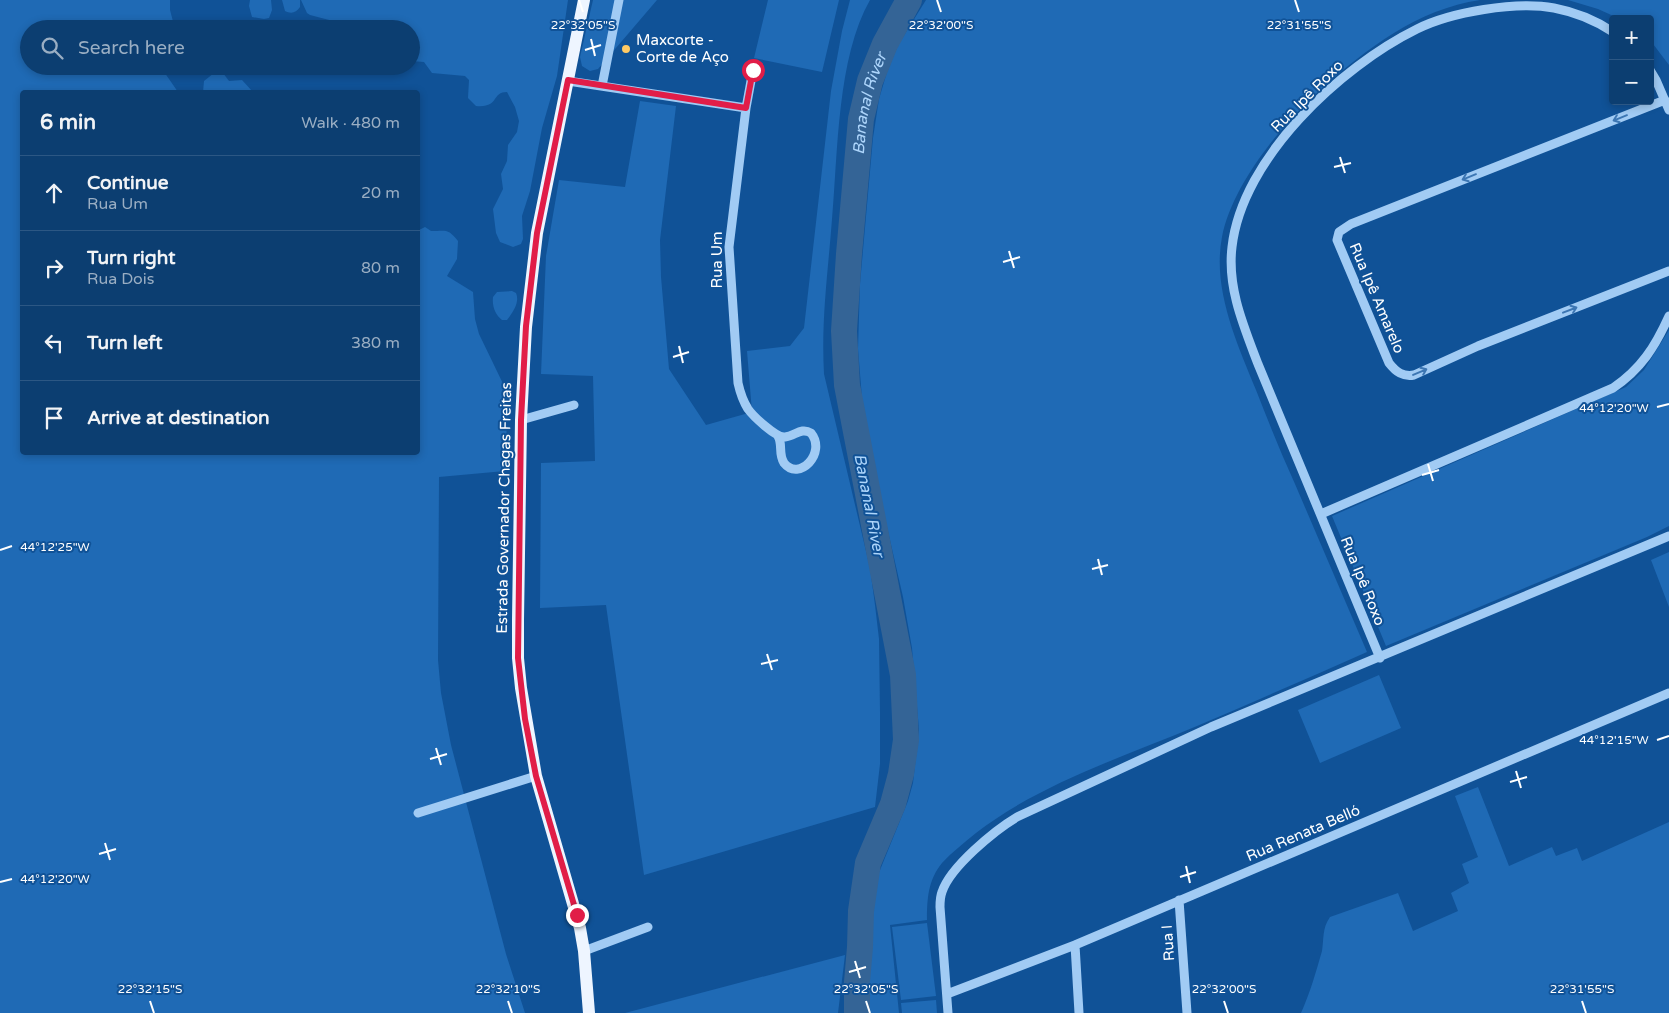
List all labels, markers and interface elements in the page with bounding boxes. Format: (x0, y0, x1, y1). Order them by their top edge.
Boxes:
map controls (1609, 15, 1654, 105)
button: + (1609, 15, 1654, 60)
text: 22°32'05"S (551, 18, 615, 32)
text: 22°32'00"S (909, 18, 973, 32)
text: 22°31'55"S (1267, 18, 1331, 32)
search box (20, 20, 420, 75)
place label: Maxcorte - Corte de Aço (636, 31, 729, 66)
icon: search (38, 34, 66, 62)
text: Search here (78, 37, 185, 59)
marker: Maxcorte - Corte de Aço (620, 43, 632, 55)
water label: Bananal River (849, 48, 892, 156)
street label: Rua Ipê Roxo (1267, 56, 1347, 136)
route start (742, 59, 765, 82)
button: − (1609, 60, 1654, 105)
text: 6 min (40, 110, 96, 135)
text: Walk · 480 m (301, 113, 400, 133)
one-way arrow (1613, 114, 1628, 123)
text: Continue (87, 172, 169, 194)
one-way arrow (1462, 173, 1477, 183)
icon: ahead (40, 179, 68, 207)
text: 20 m (361, 183, 400, 203)
text: Rua Um (87, 194, 148, 214)
street label: Rua Um (708, 231, 726, 289)
street label: Rua Ipê Amarelo (1346, 240, 1408, 356)
text: Turn right (87, 247, 175, 269)
icon: right (40, 254, 68, 282)
text: 80 m (361, 258, 400, 278)
text: Rua Dois (87, 269, 154, 289)
one-way arrow (1562, 305, 1577, 315)
icon: left (40, 329, 68, 357)
text: Turn left (87, 332, 163, 354)
text: 380 m (351, 333, 400, 353)
one-way arrow (1412, 367, 1427, 377)
street label: Estrada Governador Chagas Freitas (493, 382, 515, 634)
text: 44°12'20"W (1579, 401, 1649, 415)
icon: arrive (40, 404, 68, 432)
text: Arrive at destination (87, 407, 270, 429)
water label: Bananal River (849, 452, 889, 560)
street label: Rua Ipê Roxo (1337, 534, 1389, 628)
text: 44°12'25"W (20, 540, 90, 554)
text: 44°12'15"W (1579, 733, 1649, 747)
street label: Rua Renata Belló (1243, 801, 1363, 865)
text: 44°12'20"W (20, 872, 90, 886)
route end (566, 904, 589, 927)
street label: Rua I (1158, 924, 1178, 962)
text: 22°32'15"S (118, 982, 182, 996)
text: 22°32'10"S (476, 982, 540, 996)
text: 22°32'05"S (834, 982, 898, 996)
text: 22°32'00"S (1192, 982, 1256, 996)
text: 22°31'55"S (1550, 982, 1614, 996)

